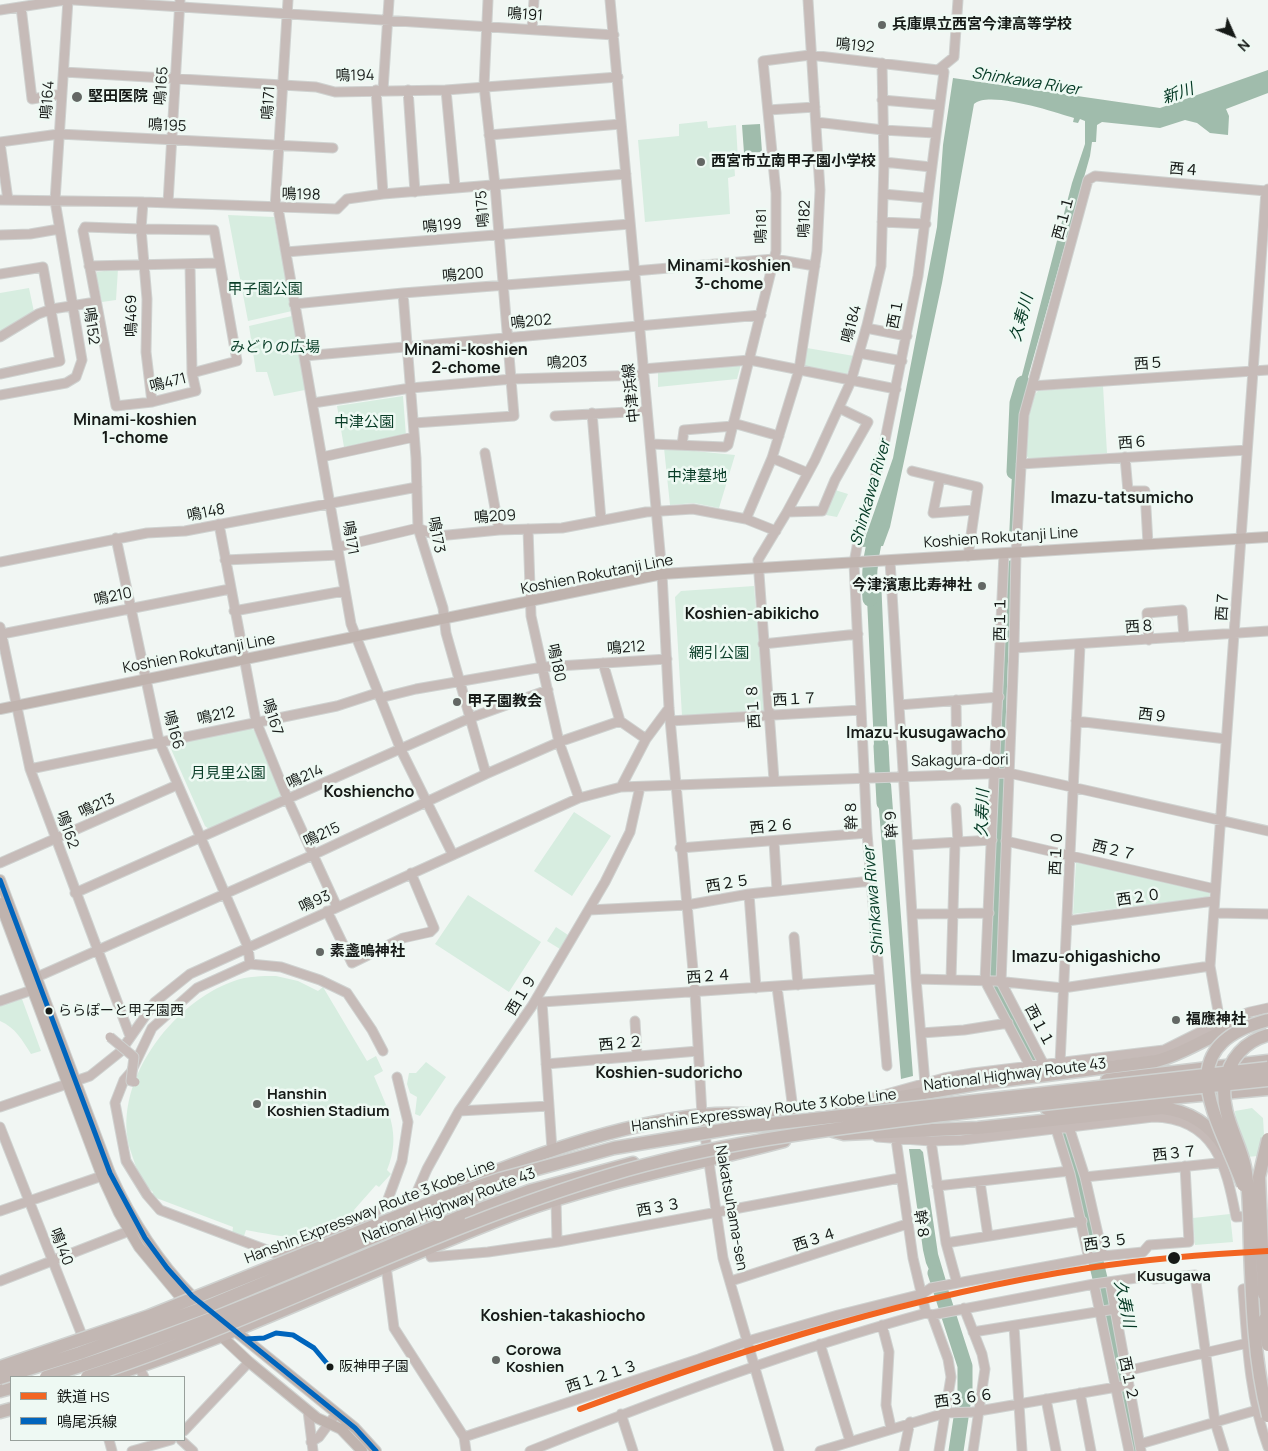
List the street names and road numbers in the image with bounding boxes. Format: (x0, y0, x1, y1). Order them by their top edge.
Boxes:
street label: 鳴191 (506, 5, 544, 25)
street label: 鳴192 (835, 35, 875, 57)
street label: 鳴165 (152, 66, 172, 106)
street label: 鳴194 (335, 67, 375, 85)
street label: 鳴164 (38, 80, 58, 120)
street label: 鳴171 (259, 85, 279, 121)
street label: 鳴195 (147, 116, 187, 136)
street label: 西４ (1168, 160, 1200, 180)
street label: 鳴198 (281, 186, 321, 204)
street label: 鳴175 (473, 190, 493, 228)
street label: 西１１ (1049, 194, 1079, 242)
street label: 鳴182 (795, 200, 815, 238)
street label: 鳴181 (753, 208, 771, 244)
street label: 鳴199 (422, 215, 462, 237)
street label: 鳴200 (441, 264, 485, 286)
street label: 鳴469 (123, 295, 141, 337)
street label: 西１ (884, 298, 908, 330)
street label: 鳴184 (838, 303, 866, 345)
street label: 鳴152 (79, 306, 103, 346)
street label: 鳴202 (510, 311, 552, 333)
street label: 鳴203 (546, 353, 588, 373)
street label: 西５ (1133, 354, 1165, 374)
street label: 中津浜線 (620, 362, 644, 424)
street label: 鳴471 (148, 370, 188, 396)
street label: 西６ (1117, 433, 1149, 453)
street label: 鳴148 (185, 501, 227, 525)
street label: 鳴209 (473, 507, 517, 527)
street label: 鳴173 (424, 515, 448, 555)
street label: 鳴171 (338, 520, 362, 556)
street label: Koshien Rokutanji Line (923, 524, 1079, 552)
street label: Koshien Rokutanji Line (519, 551, 675, 599)
street label: 鳴210 (92, 584, 134, 610)
street label: 西７ (1213, 590, 1233, 622)
street label: 西１１ (992, 596, 1010, 642)
street label: 西８ (1124, 617, 1156, 637)
street label: Koshien Rokutanji Line (121, 630, 277, 678)
street label: 鳴212 (606, 638, 646, 658)
street label: 鳴180 (543, 642, 569, 684)
street label: 西１８ (743, 683, 765, 729)
street label: 西１７ (772, 690, 818, 710)
street label: 鳴167 (258, 696, 286, 738)
street label: 鳴212 (196, 703, 236, 729)
street label: 西９ (1137, 705, 1169, 727)
street label: 鳴166 (159, 709, 187, 751)
street label: Sakagura-dori (911, 751, 1009, 771)
street label: 鳴214 (284, 761, 326, 793)
street label: 鳴213 (76, 790, 118, 822)
street label: 幹８ (842, 800, 862, 830)
street label: 幹９ (882, 807, 902, 839)
street label: 鳴162 (52, 809, 82, 851)
street label: 西２６ (749, 816, 795, 838)
street label: 鳴215 (301, 819, 343, 851)
street label: 西１０ (1047, 830, 1067, 876)
street label: 西２７ (1090, 837, 1138, 865)
street label: 西２５ (704, 872, 752, 896)
street label: 西２０ (1115, 886, 1163, 910)
street label: 鳴93 (296, 887, 334, 917)
street label: 西２４ (686, 966, 732, 988)
street label: 西１９ (503, 971, 541, 1019)
street label: 西１１ (1020, 1002, 1058, 1050)
street label: 西２２ (598, 1033, 644, 1055)
street label: National Highway Route 43 (923, 1055, 1107, 1095)
street label: Hanshin Expressway Route 3 Kobe Line (630, 1086, 898, 1136)
street label: 西３７ (1152, 1143, 1198, 1165)
street label: Nakatsuhama-sen (711, 1144, 751, 1272)
street label: Hanshin Expressway Route 3 Kobe Line (242, 1156, 498, 1268)
street label: National Highway Route 43 (360, 1165, 538, 1247)
street label: 西３３ (635, 1195, 683, 1221)
street label: 幹８ (910, 1209, 932, 1241)
street label: 西３４ (791, 1224, 839, 1256)
street label: 鳴140 (46, 1226, 76, 1268)
street label: 西３５ (1082, 1231, 1130, 1255)
street label: 西１２ (1115, 1355, 1141, 1403)
street label: 西１２１３ (564, 1357, 640, 1397)
street label: 西３６６ (933, 1386, 995, 1412)

